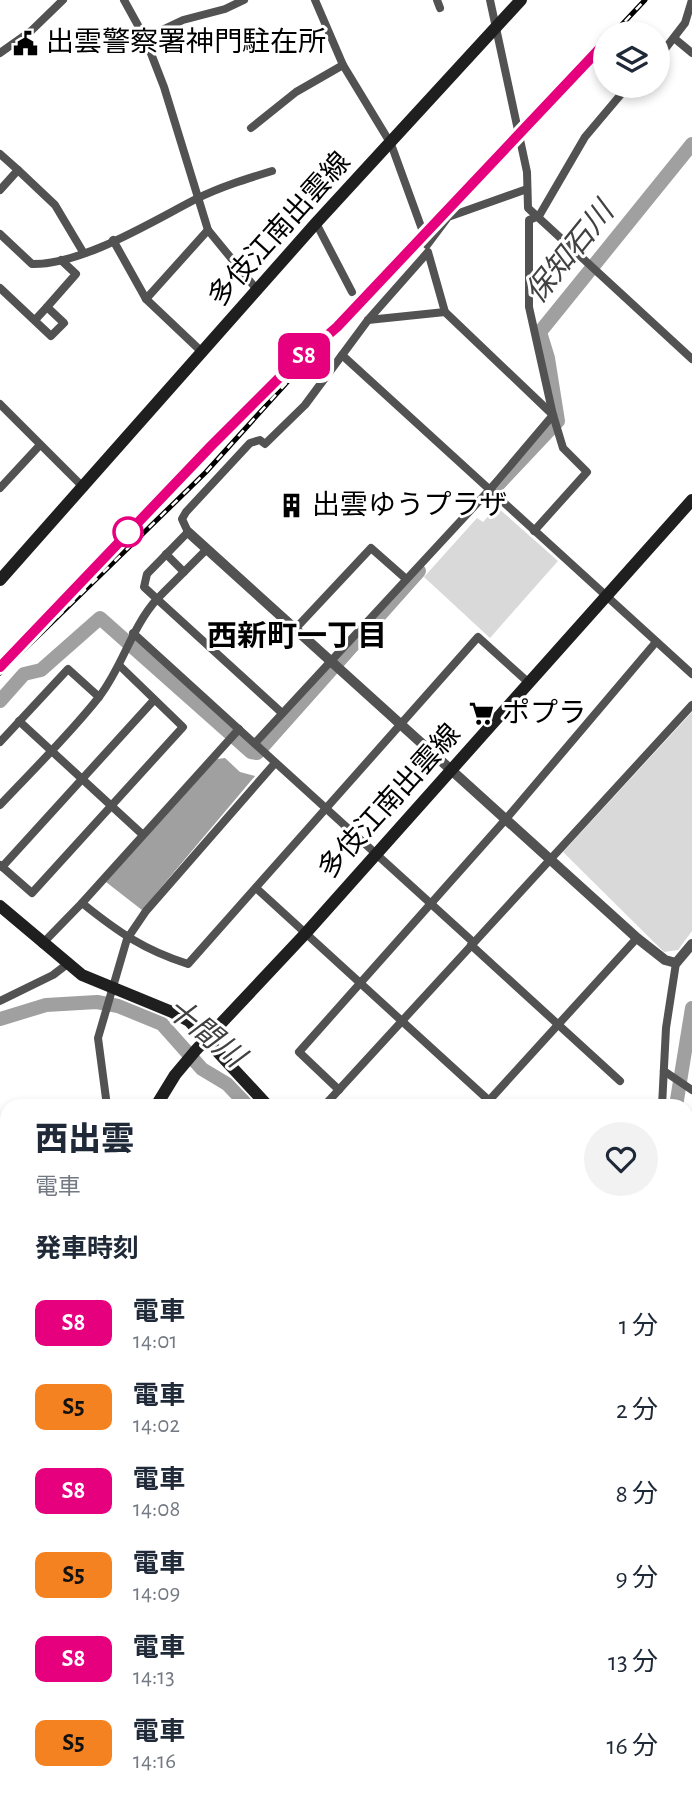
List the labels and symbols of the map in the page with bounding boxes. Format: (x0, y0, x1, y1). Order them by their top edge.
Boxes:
place label: 出雲警察署神門駐在所 (46, 27, 326, 57)
public building icon: 出雲警察署神門駐在所 (12, 29, 40, 57)
street label: 多伎江南出雲線 (203, 146, 356, 312)
water label: 保知石川 (519, 193, 621, 309)
line badge: S8 (272, 333, 336, 379)
place label: 出雲ゆうプラザ (312, 490, 507, 520)
building icon: 出雲ゆうプラザ (278, 492, 306, 520)
unlabelled marker (113, 517, 143, 547)
district label: 西新町一丁目 (207, 620, 387, 652)
place label: ポプラ (502, 698, 586, 728)
supermarket icon: ポプラ (468, 700, 496, 728)
street label: 多伎江南出雲線 (313, 718, 466, 884)
water label: 十間川 (161, 991, 253, 1075)

